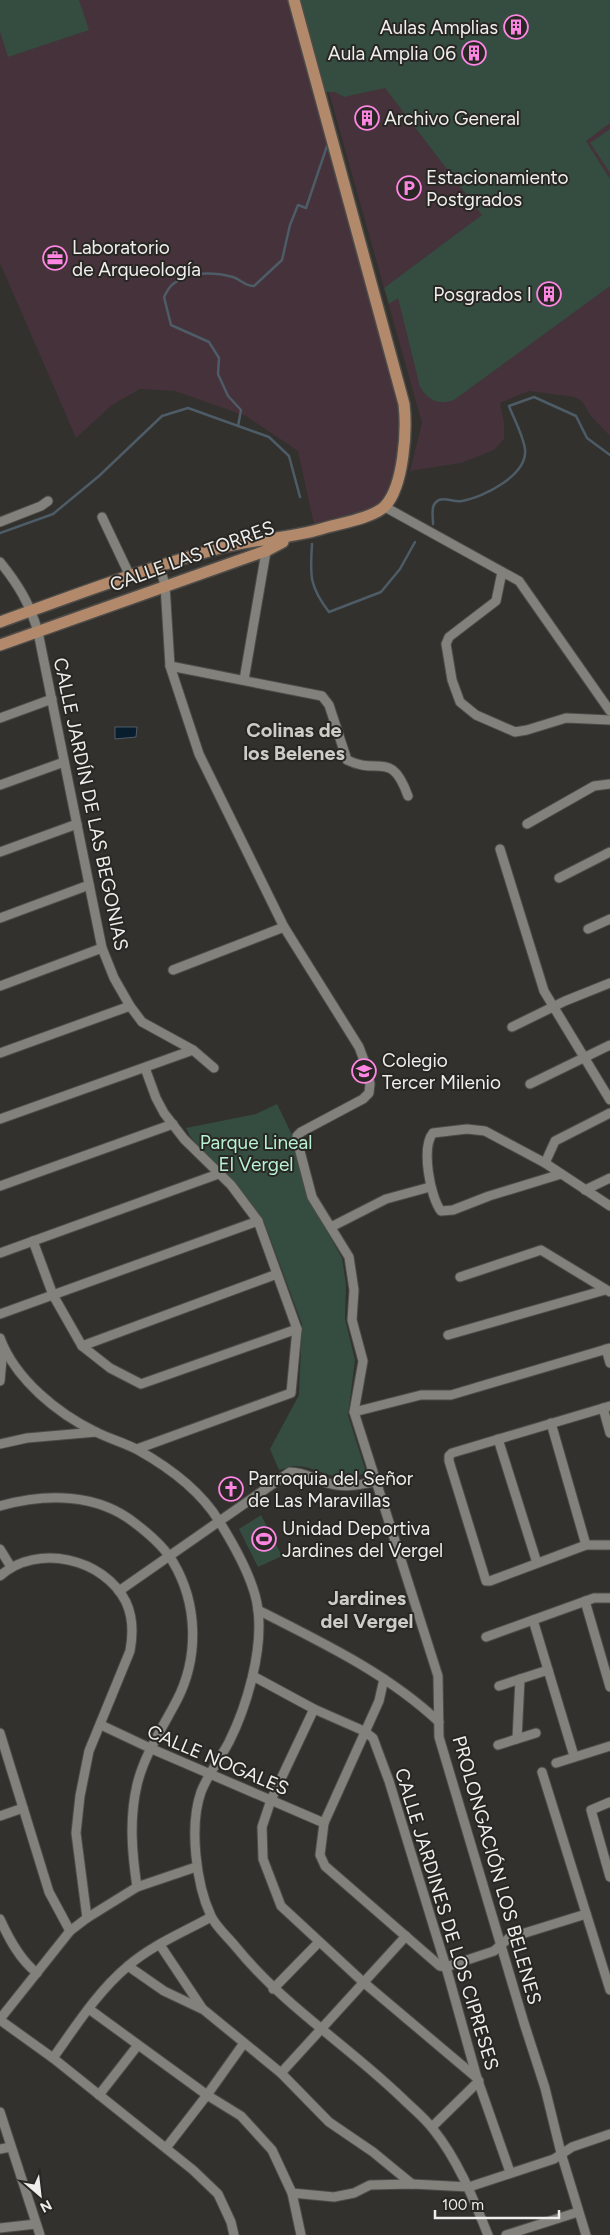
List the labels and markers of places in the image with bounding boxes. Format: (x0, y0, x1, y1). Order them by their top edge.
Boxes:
building icon: Aulas Amplias (503, 14, 529, 40)
place label: Aulas Amplias (380, 16, 498, 39)
building icon: Aula Amplia 06 (461, 40, 487, 66)
place label: Aula Amplia 06 (328, 42, 456, 65)
building icon: Archivo General (354, 105, 380, 131)
place label: Archivo General (384, 107, 520, 130)
place label: Estacionamiento Postgrados (426, 166, 569, 211)
parking icon: Estacionamiento Postgrados (396, 175, 422, 201)
place label: Laboratorio de Arqueología (72, 236, 201, 281)
office icon: Laboratorio de Arqueología (42, 245, 68, 271)
building icon: Posgrados I (536, 281, 562, 307)
place label: Posgrados I (433, 283, 532, 306)
place label: Colegio Tercer Milenio (382, 1049, 501, 1094)
school or university icon: Colegio Tercer Milenio (351, 1058, 377, 1084)
place label: Parroquia del Señor de Las Maravillas (248, 1467, 414, 1512)
church icon: Parroquia del Señor de Las Maravillas (218, 1476, 244, 1502)
place label: Unidad Deportiva Jardines del Vergel (282, 1517, 443, 1562)
sports icon: Unidad Deportiva Jardines del Vergel (251, 1526, 277, 1552)

